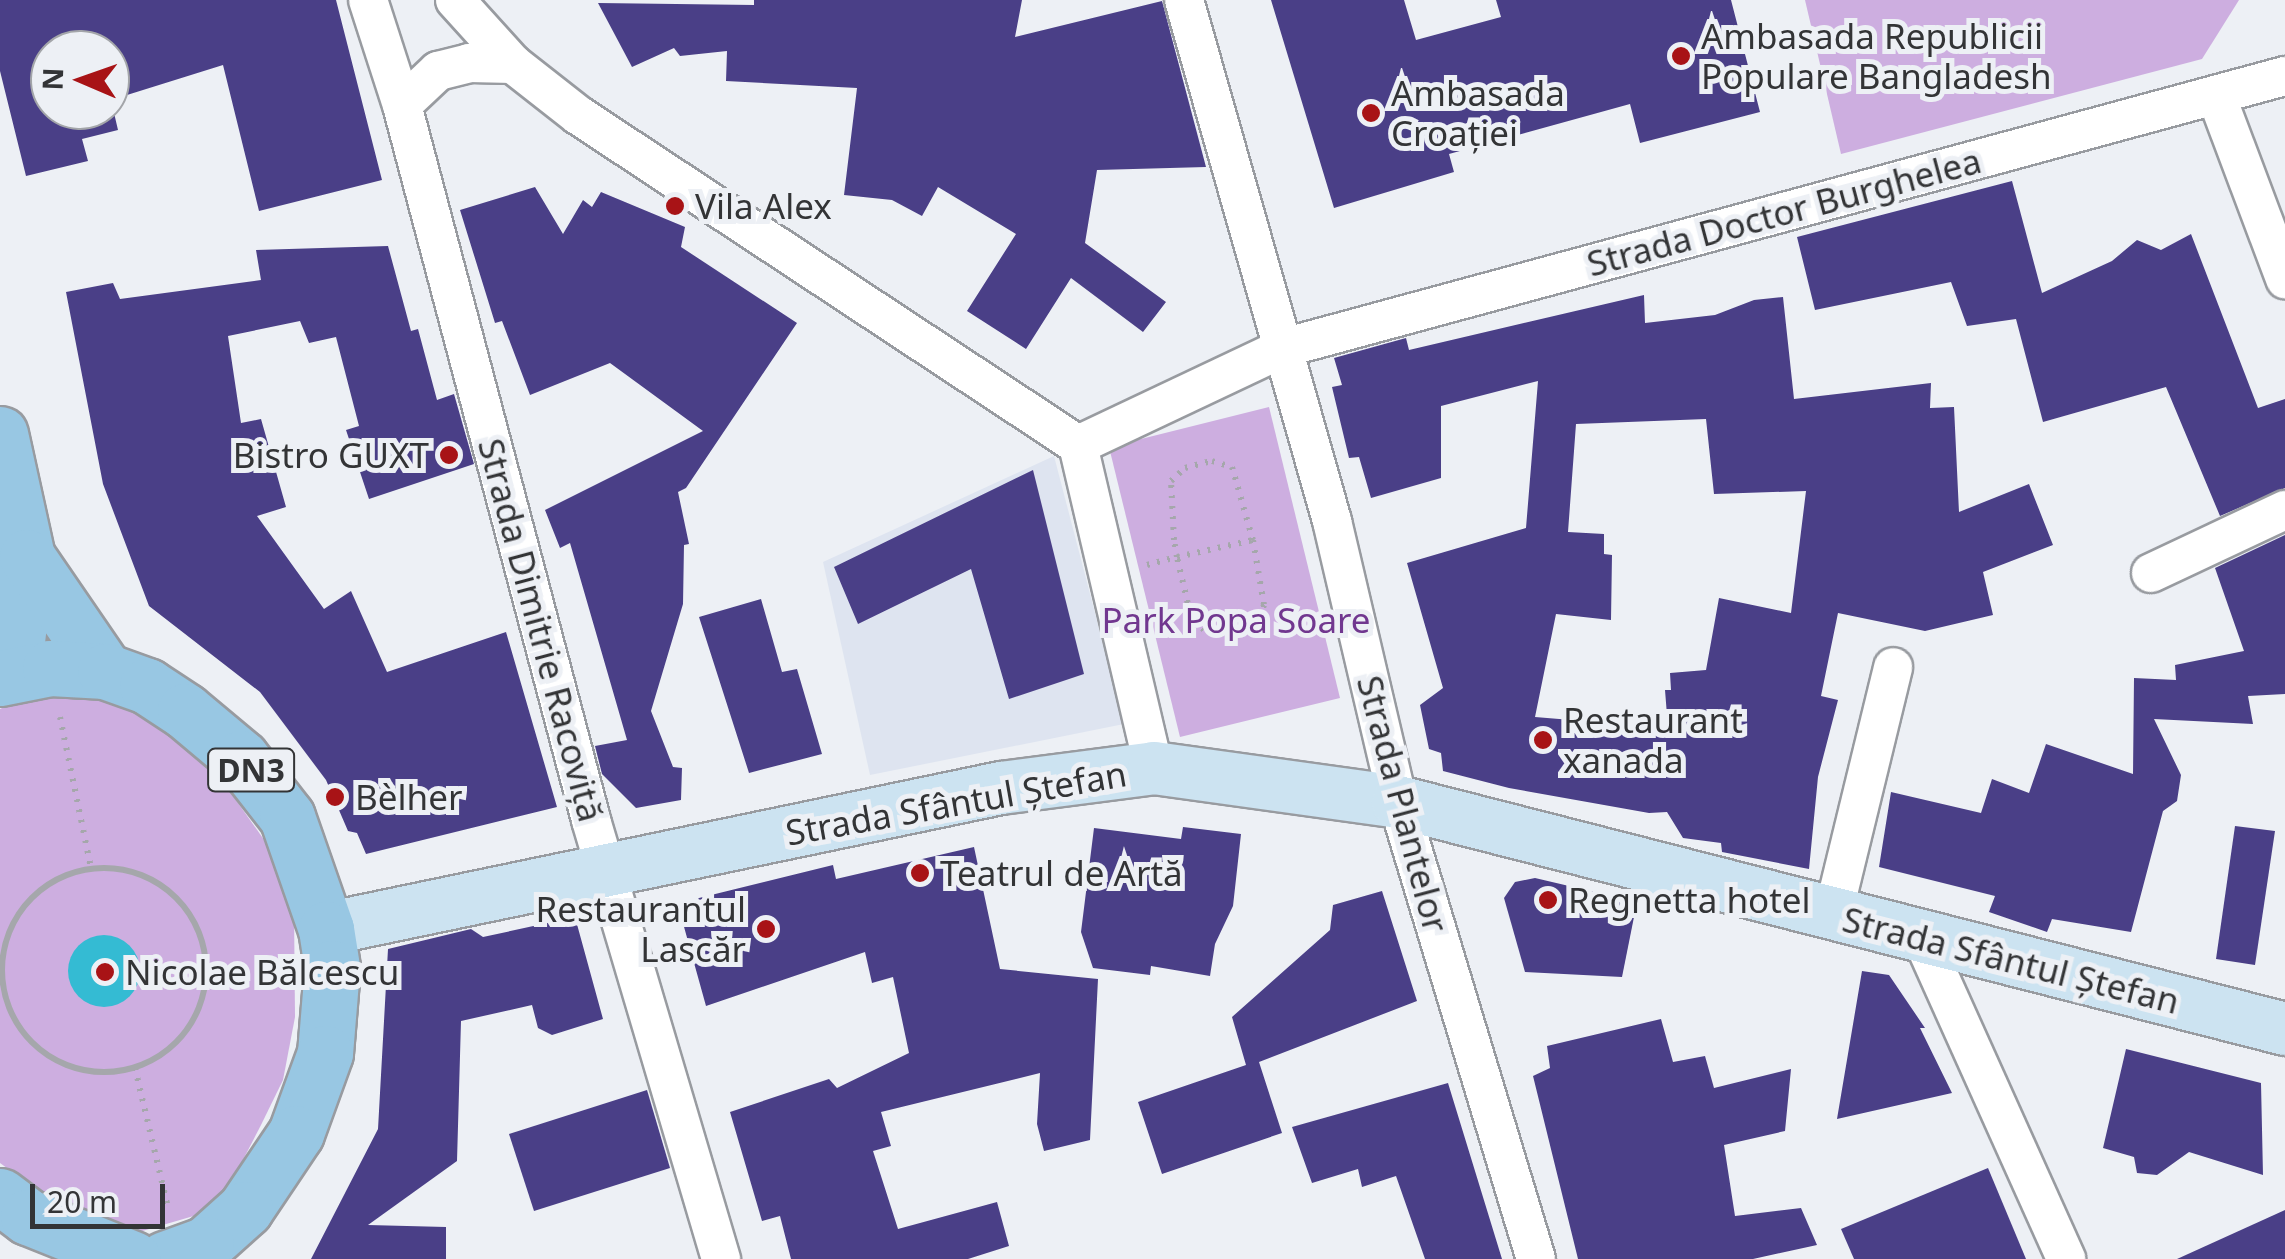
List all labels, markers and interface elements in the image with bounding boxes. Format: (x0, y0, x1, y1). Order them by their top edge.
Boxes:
place label: Ambasada Republicii Populare Bangladesh (1701, 15, 2052, 97)
north arrow (30, 30, 130, 130)
marker: Ambasada Republicii Populare Bangladesh (1670, 45, 1692, 67)
text: N (33, 67, 71, 91)
place label: Ambasada Croației (1391, 72, 1565, 154)
marker: Ambasada Croației (1360, 102, 1382, 124)
street label: Strada Doctor Burghelea (1582, 139, 1986, 285)
place label: Vila Alex (695, 185, 832, 227)
marker: Vila Alex (664, 195, 686, 217)
place label: Bistro GUXT (233, 434, 429, 476)
street label: Strada Dimitrie Racoviță (470, 434, 612, 826)
marker: Bistro GUXT (438, 444, 460, 466)
park label: Park Popa Soare (1101, 599, 1371, 641)
street label: Strada Plantelor (1349, 671, 1457, 937)
place label: Restaurant xanada (1563, 699, 1743, 781)
marker: Restaurant xanada (1532, 729, 1554, 751)
road number: DN3 (206, 743, 296, 797)
street label: Strada Sfântul Ștefan (782, 752, 1130, 854)
place label: Bèlher (355, 776, 462, 818)
marker: Bèlher (324, 786, 346, 808)
place label: Teatrul de Artă (940, 852, 1183, 894)
marker: Teatrul de Artă (909, 862, 931, 884)
place label: Regnetta hotel (1568, 879, 1811, 921)
place label: Restaurantul Lascăr (536, 888, 746, 970)
marker: Regnetta hotel (1537, 889, 1559, 911)
street label: Strada Sfântul Ștefan (1838, 898, 2184, 1022)
marker: Restaurantul Lascăr (755, 918, 777, 940)
place label: Nicolae Bălcescu (125, 951, 399, 993)
marker: Nicolae Bălcescu (94, 961, 116, 983)
scale bar (35, 1164, 170, 1226)
text: 20 m (47, 1181, 117, 1222)

